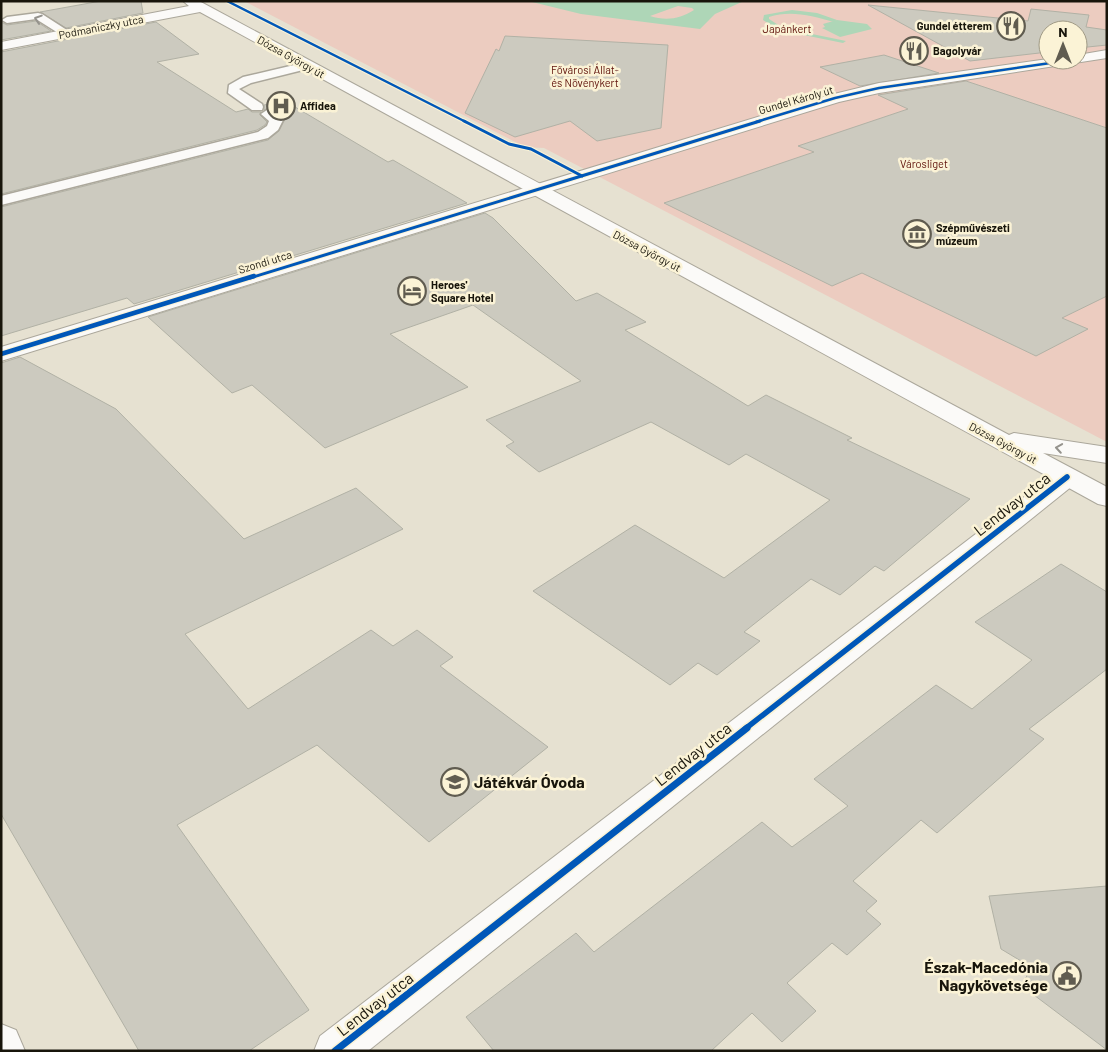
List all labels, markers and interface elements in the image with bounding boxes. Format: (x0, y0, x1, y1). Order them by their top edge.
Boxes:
restaurant icon: Gundel étterem (996, 11, 1026, 41)
street label: Podmaniczky utca (57, 12, 144, 41)
one-way arrow (34, 15, 43, 25)
place label: Gundel étterem (917, 19, 992, 32)
north arrow (1038, 20, 1088, 70)
park label: Japánkert (763, 22, 811, 35)
text: N (1058, 23, 1068, 40)
street label: Dózsa György út (255, 33, 327, 80)
restaurant icon: Bagolyvár (899, 36, 929, 66)
place label: Bagolyvár (933, 44, 982, 57)
park label: Fővárosi Állat- és Növénykert (551, 63, 619, 89)
street label: Gundel Károly út (757, 83, 835, 116)
hospital icon: Affidea (266, 91, 296, 121)
place label: Affidea (300, 99, 336, 112)
park label: Városliget (900, 157, 948, 170)
museum icon: Szépművészeti múzeum (902, 219, 932, 249)
place label: Szépművészeti múzeum (936, 221, 1010, 247)
street label: Dózsa György út (611, 227, 683, 274)
street label: Szondi utca (237, 247, 293, 276)
hotel icon: Heroes' Square Hotel (397, 276, 427, 306)
place label: Heroes' Square Hotel (431, 278, 494, 304)
street label: Dózsa György út (967, 419, 1039, 466)
one-way arrow (1054, 443, 1062, 454)
street label: Lendvay utca (970, 468, 1054, 539)
street label: Lendvay utca (651, 718, 735, 789)
school or university icon: Játékvár Óvoda (440, 767, 470, 797)
place label: Játékvár Óvoda (474, 772, 585, 791)
place label: Észak-Macedónia Nagykövetsége (924, 957, 1048, 994)
public building icon: Észak-Macedónia Nagykövetsége (1052, 961, 1082, 991)
street label: Lendvay utca (333, 968, 417, 1039)

